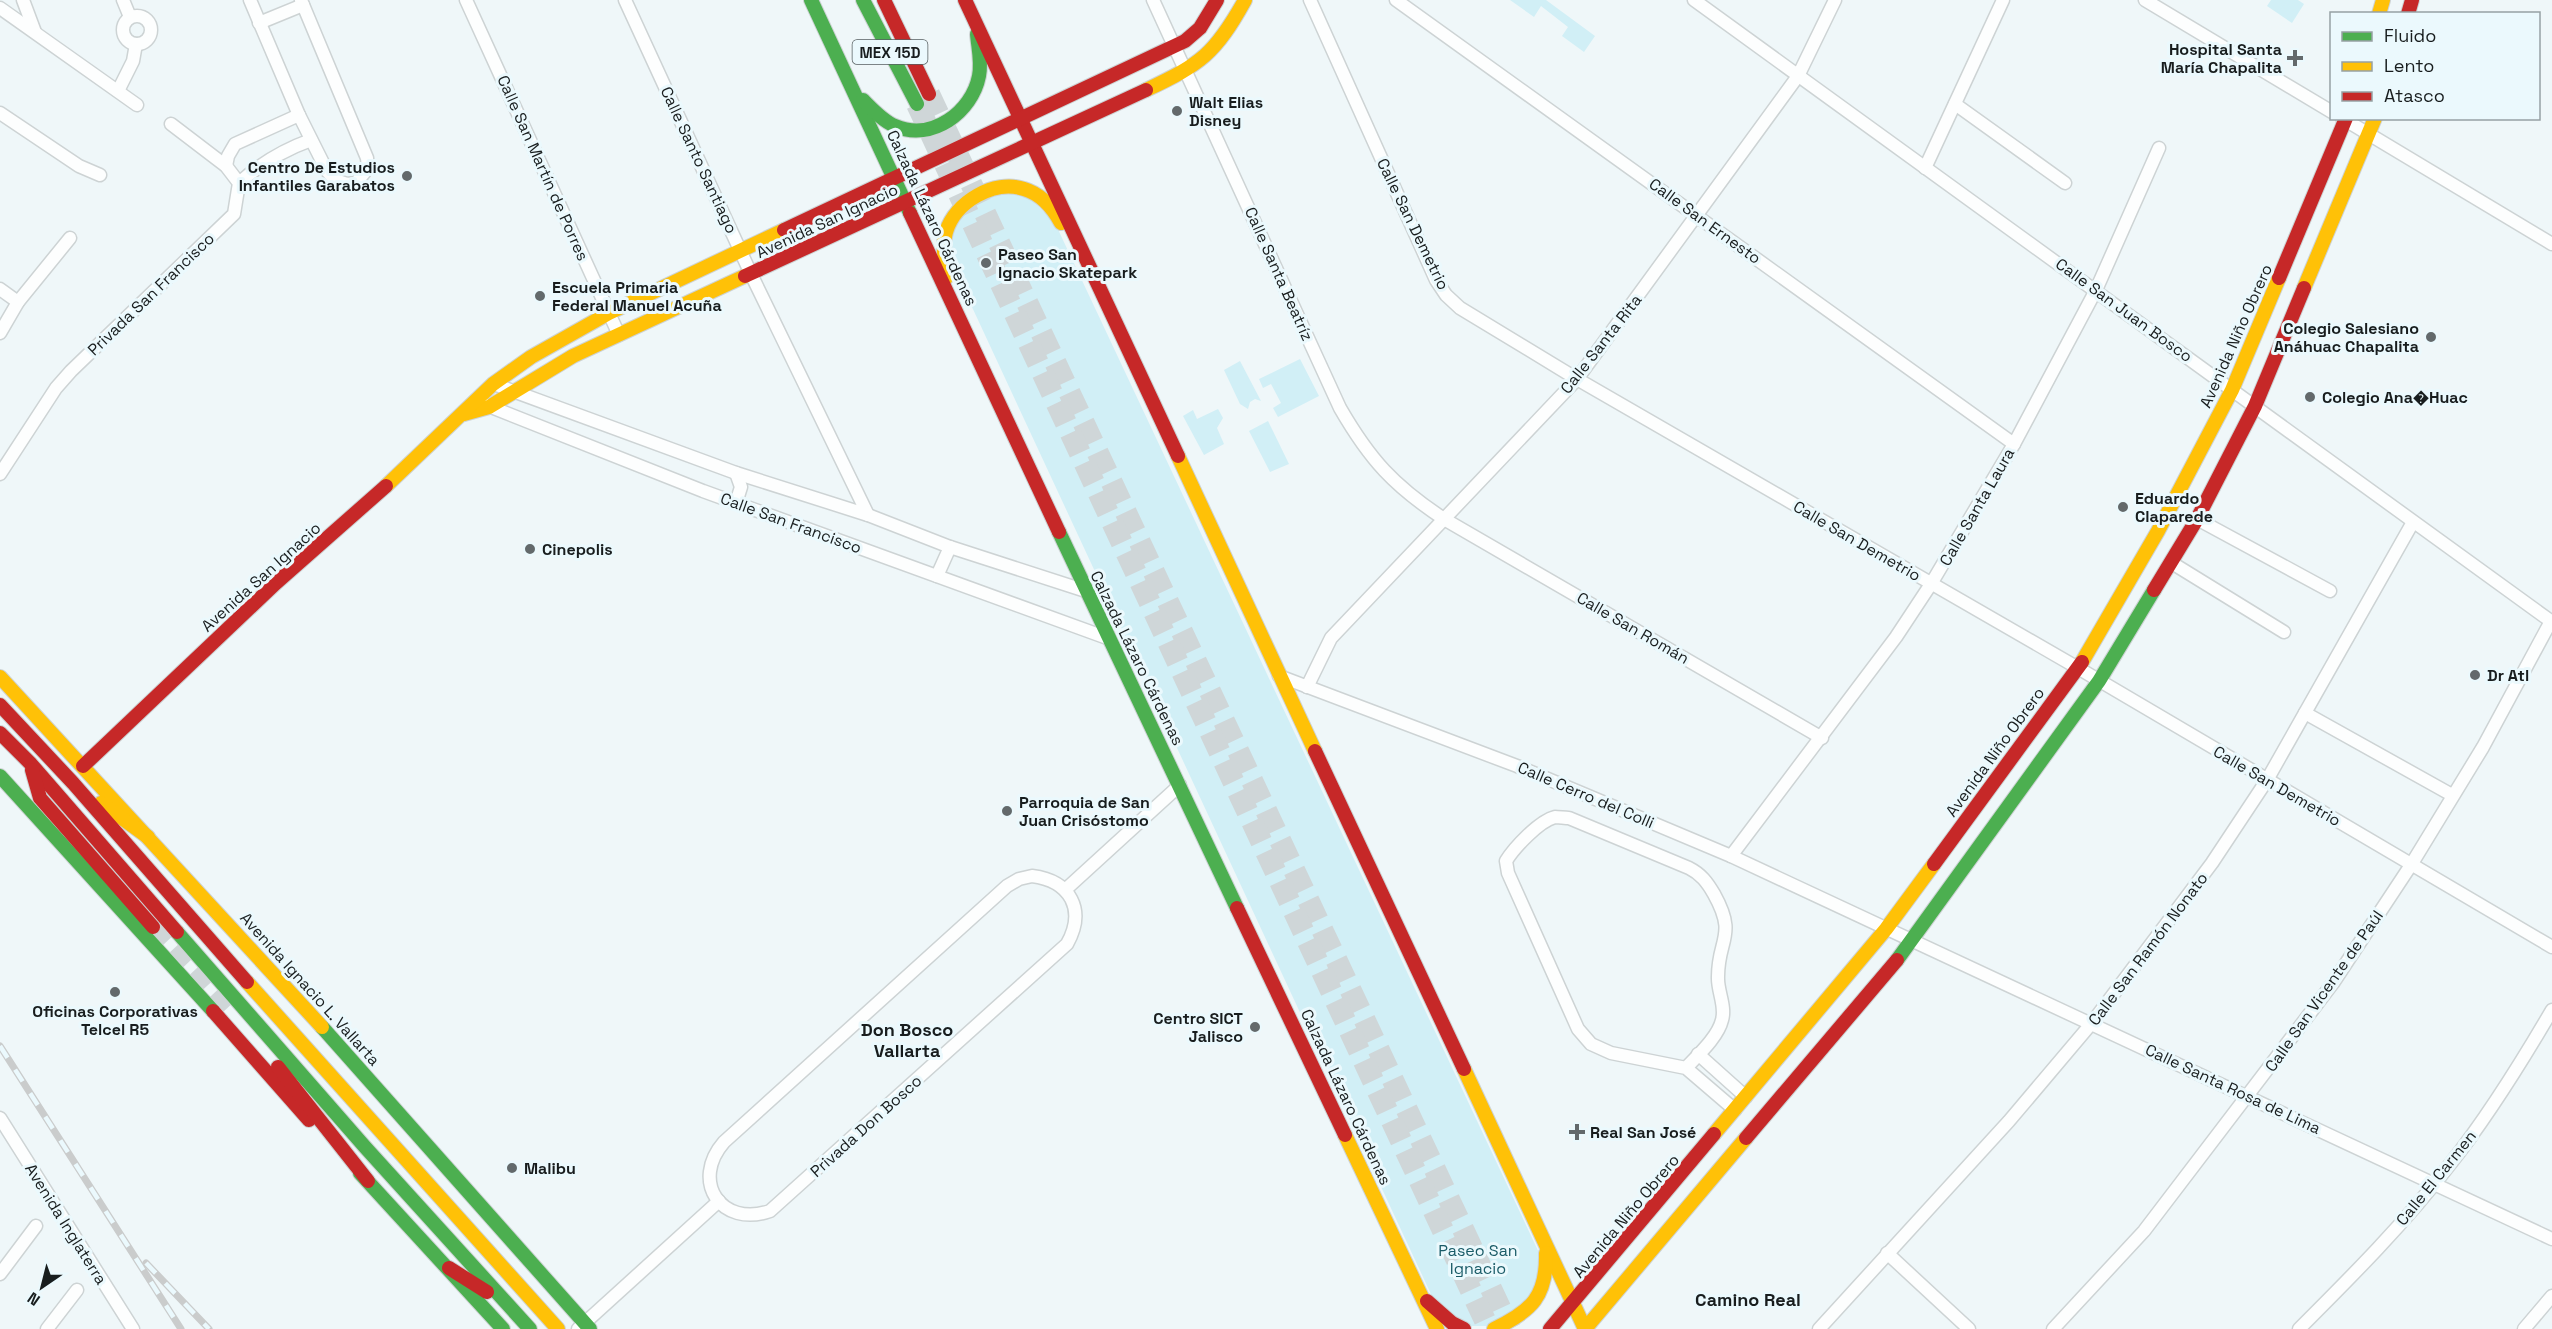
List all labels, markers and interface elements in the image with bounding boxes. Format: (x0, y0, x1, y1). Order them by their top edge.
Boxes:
legend (2330, 12, 2540, 120)
text: Fluido (2384, 24, 2436, 47)
place label: Hospital Santa María Chapalita (2161, 39, 2282, 78)
road number: MEX 15D (852, 40, 928, 64)
marker: Hospital Santa María Chapalita (2286, 49, 2304, 67)
text: Lento (2384, 54, 2434, 77)
street label: Calle San Martín de Porres (493, 72, 593, 264)
street label: Calle Santo Santiago (656, 83, 742, 237)
text: Atasco (2384, 84, 2445, 107)
place label: Walt Elias Disney (1189, 92, 1263, 131)
marker: Walt Elias Disney (1170, 104, 1184, 118)
street label: Calzada Lázaro Cárdenas (882, 127, 982, 309)
street label: Calle San Demetrio (1372, 155, 1454, 293)
place label: Centro De Estudios Infantiles Garabatos (239, 157, 395, 196)
marker: Centro De Estudios Infantiles Garabatos (400, 169, 414, 183)
street label: Calle San Ernesto (1645, 173, 1765, 269)
street label: Avenida San Ignacio (753, 179, 901, 263)
street label: Calle Santa Beatríz (1240, 204, 1318, 344)
street label: Privada San Francisco (83, 228, 219, 360)
place label: Paseo San Ignacio Skatepark (998, 244, 1137, 283)
street label: Calle San Juan Bosco (2051, 253, 2197, 367)
marker: Paseo San Ignacio Skatepark (979, 256, 993, 270)
street label: Avenida Niño Obrero (2195, 261, 2277, 411)
place label: Escuela Primaria Federal Manuel Acuña (552, 277, 722, 316)
marker: Escuela Primaria Federal Manuel Acuña (533, 289, 547, 303)
street label: Calle Santa Rita (1556, 290, 1646, 398)
place label: Colegio Salesiano Anáhuac Chapalita (2274, 318, 2419, 357)
marker: Colegio Salesiano Anáhuac Chapalita (2424, 330, 2438, 344)
place label: Colegio Ana�Huac (2322, 387, 2468, 408)
marker: Colegio Ana�Huac (2303, 390, 2317, 404)
street label: Calle Santa Laura (1935, 444, 2019, 570)
street label: Calle San Francisco (718, 488, 864, 558)
place label: Eduardo Claparede (2135, 488, 2213, 527)
street label: Calle San Demetrio (1789, 496, 1925, 586)
marker: Eduardo Claparede (2116, 500, 2130, 514)
street label: Avenida San Ignacio (197, 518, 325, 636)
place label: Cinepolis (542, 539, 613, 560)
marker: Cinepolis (523, 542, 537, 556)
street label: Calzada Lázaro Cárdenas (1086, 567, 1188, 749)
street label: Calle San Román (1573, 587, 1693, 669)
place label: Dr Atl (2487, 665, 2529, 686)
marker: Dr Atl (2468, 668, 2482, 682)
street label: Avenida Niño Obrero (1941, 683, 2049, 821)
street label: Calle San Demetrio (2209, 741, 2345, 831)
street label: Calle Cerro del Colli (1515, 757, 1657, 833)
place label: Parroquia de San Juan Crisóstomo (1019, 792, 1150, 831)
marker: Parroquia de San Juan Crisóstomo (1000, 804, 1014, 818)
street label: Calle San Ramón Nonato (2083, 868, 2213, 1030)
street label: Calle San Vicente de Paúl (2260, 906, 2388, 1076)
street label: Avenida Ignacio L. Vallarta (235, 908, 385, 1070)
marker: Oficinas Corporativas Telcel R5 (108, 985, 122, 999)
place label: Oficinas Corporativas Telcel R5 (32, 1001, 198, 1040)
street label: Calzada Lázaro Cárdenas (1296, 1006, 1396, 1188)
place label: Centro SICT Jalisco (1153, 1008, 1244, 1047)
district label: Don Bosco Vallarta (861, 1018, 953, 1062)
marker: Centro SICT Jalisco (1248, 1020, 1262, 1034)
street label: Calle Santa Rosa de Lima (2142, 1039, 2324, 1139)
street label: Privada Don Bosco (806, 1070, 926, 1182)
place label: Real San José (1590, 1122, 1696, 1143)
marker: Real San José (1568, 1123, 1586, 1141)
street label: Calle El Carmen (2391, 1126, 2481, 1230)
street label: Avenida Niño Obrero (1568, 1150, 1684, 1282)
place label: Malibu (524, 1158, 576, 1179)
street label: Avenida Inglaterra (20, 1159, 112, 1289)
marker: Malibu (505, 1161, 519, 1175)
park label: Paseo San Ignacio (1438, 1240, 1518, 1279)
north arrow (12, 1257, 72, 1317)
text: N (23, 1287, 44, 1311)
district label: Camino Real (1695, 1288, 1801, 1311)

